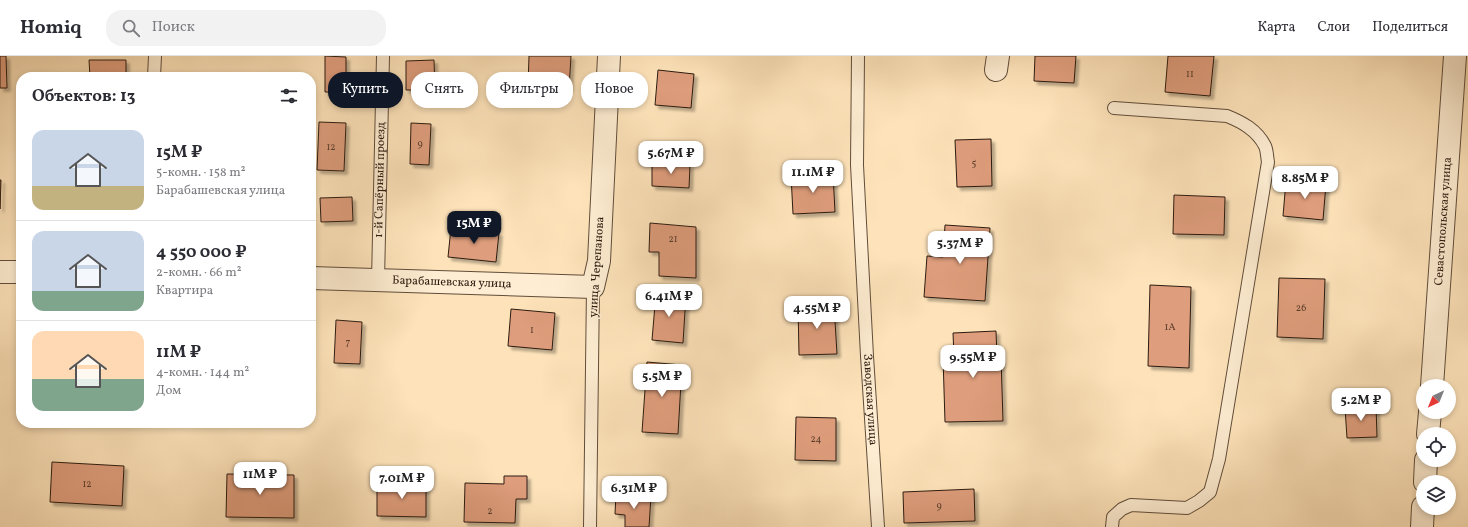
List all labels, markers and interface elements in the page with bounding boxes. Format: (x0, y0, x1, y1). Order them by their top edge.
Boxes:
search box (106, 10, 386, 46)
text: Homiq (20, 15, 82, 41)
icon: search (120, 17, 142, 39)
text: Поиск (152, 17, 195, 38)
text: Карта (1257, 18, 1295, 37)
text: Слои (1317, 18, 1350, 37)
text: Поделиться (1372, 18, 1448, 37)
house number: 11 (1186, 67, 1194, 81)
chip: Купить (328, 72, 403, 108)
chip: Снять (411, 72, 478, 108)
chip: Фильтры (486, 72, 573, 108)
chip: Новое (581, 72, 648, 108)
text: Объектов: 13 (32, 85, 135, 108)
icon: filters (278, 85, 300, 107)
street label: 1-й Сапёрный проезд (371, 122, 390, 238)
house number: 9 (417, 137, 423, 151)
house number: 12 (326, 140, 336, 154)
text: 15M ₽ (156, 141, 203, 164)
pin: 5.67M ₽ (634, 141, 708, 175)
text: 5.67M ₽ (647, 145, 695, 163)
icon: home (64, 146, 112, 194)
house number: 5 (972, 156, 977, 170)
street label: Севастопольская улица (1431, 157, 1456, 286)
pin: 11.1M ₽ (776, 160, 850, 194)
text: 5-комн. · 158 m² (156, 164, 246, 182)
text: 11.1M ₽ (791, 164, 835, 182)
pin: 8.85M ₽ (1268, 166, 1342, 200)
text: 8.85M ₽ (1281, 170, 1329, 188)
text: Барабашевская улица (156, 182, 285, 200)
pin: 15M ₽ (446, 211, 502, 245)
text: 15M ₽ (456, 215, 492, 233)
street label: улица Черепанова (585, 216, 609, 318)
pin: 5.37M ₽ (923, 231, 997, 265)
house number: 21 (668, 232, 678, 246)
text: 5.37M ₽ (937, 235, 983, 253)
text: 4 550 000 ₽ (156, 241, 247, 264)
icon: home (64, 247, 112, 295)
text: 2-комн. · 66 m² (156, 264, 242, 282)
street label: Барабашевская улица (392, 273, 512, 292)
text: Квартира (156, 282, 213, 300)
pin: 6.41M ₽ (632, 284, 706, 318)
text: 6.41M ₽ (645, 288, 693, 306)
pin: 4.55M ₽ (780, 296, 854, 330)
text: 4.55M ₽ (793, 300, 841, 318)
house number: 26 (1296, 301, 1306, 315)
house number: 1А (1165, 320, 1175, 334)
house number: 1 (530, 323, 534, 337)
house number: 7 (346, 335, 351, 349)
text: 11M ₽ (156, 341, 201, 364)
pin: 9.55M ₽ (936, 345, 1010, 379)
icon: home (64, 347, 112, 395)
text: 9.55M ₽ (949, 349, 997, 367)
street label: Заводская улица (859, 353, 881, 446)
text: 4-комн. · 144 m² (156, 364, 249, 382)
pin: 5.5M ₽ (629, 364, 695, 398)
text: 5.5M ₽ (642, 368, 682, 386)
north arrow (1416, 379, 1456, 419)
map controls (1416, 379, 1456, 515)
text: Дом (156, 382, 181, 400)
pin: 5.2M ₽ (1328, 388, 1394, 422)
text: 5.2M ₽ (1341, 392, 1381, 410)
button: locate (1416, 427, 1456, 467)
house number: 24 (810, 432, 822, 446)
pin: 11M ₽ (232, 462, 288, 496)
text: 11M ₽ (243, 466, 277, 484)
pin: 7.01M ₽ (365, 466, 439, 500)
text: 7.01M ₽ (379, 470, 425, 488)
button: layers (1416, 475, 1456, 515)
pin: 6.31M ₽ (597, 476, 671, 510)
house number: 12 (82, 477, 92, 491)
text: 6.31M ₽ (611, 480, 657, 498)
house number: 9 (936, 499, 942, 513)
house number: 2 (487, 504, 493, 518)

